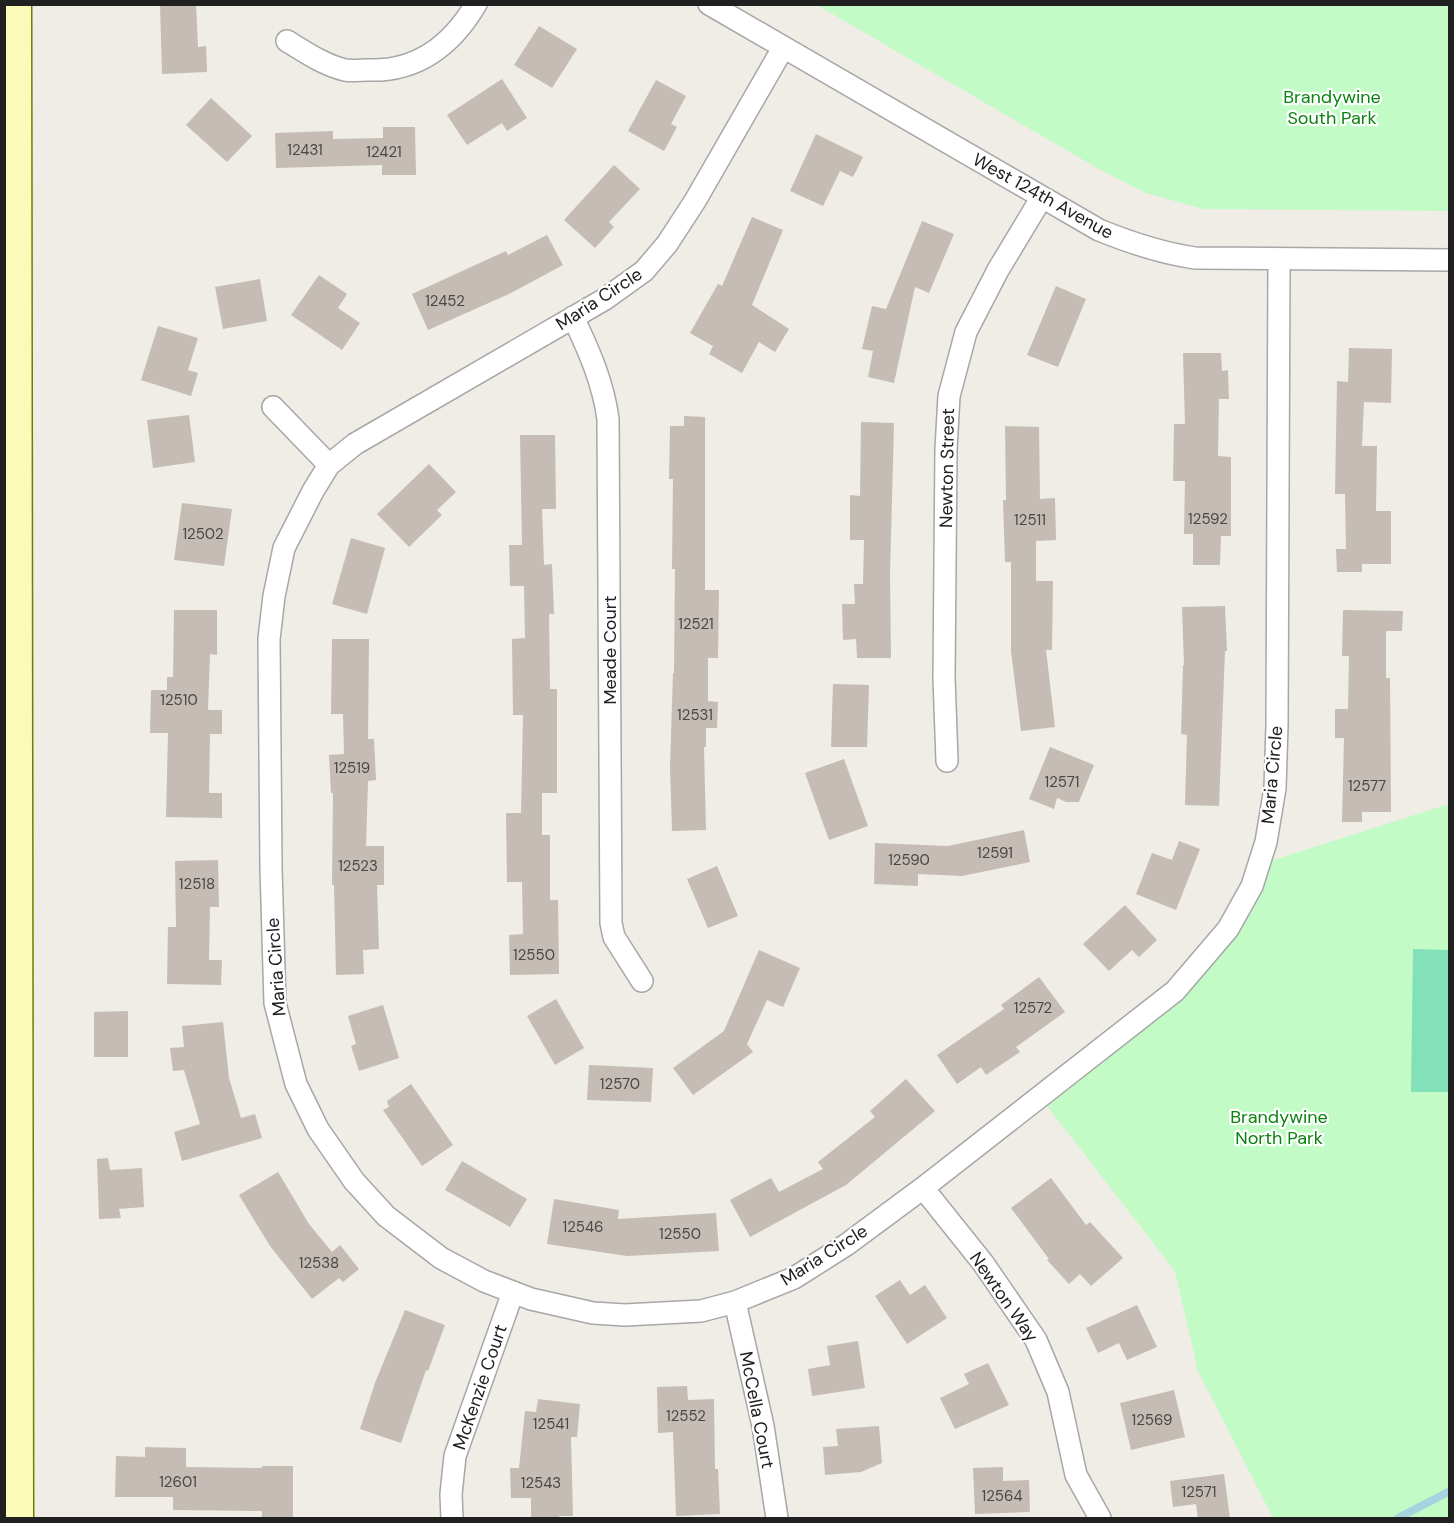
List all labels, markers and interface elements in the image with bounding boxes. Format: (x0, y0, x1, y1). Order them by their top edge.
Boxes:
park label: Brandywine South Park (1283, 85, 1381, 130)
house number: 12431 (287, 140, 323, 160)
house number: 12421 (366, 142, 402, 162)
street label: West 124th Avenue (968, 147, 1118, 245)
street label: Maria Circle (551, 262, 647, 336)
house number: 12452 (425, 291, 465, 311)
street label: Newton Street (934, 408, 960, 528)
house number: 12592 (1188, 509, 1228, 529)
house number: 12511 (1014, 510, 1046, 530)
house number: 12502 (182, 524, 224, 544)
street label: Meade Court (598, 595, 622, 705)
house number: 12521 (678, 614, 714, 634)
house number: 12510 (160, 690, 198, 710)
house number: 12531 (677, 705, 713, 725)
street label: Maria Circle (1256, 725, 1288, 825)
house number: 12519 (334, 758, 370, 778)
house number: 12571 (1045, 772, 1079, 792)
house number: 12577 (1348, 776, 1386, 796)
house number: 12591 (977, 843, 1013, 863)
house number: 12590 (888, 850, 930, 870)
house number: 12523 (338, 856, 378, 876)
house number: 12518 (179, 874, 215, 894)
street label: Maria Circle (261, 917, 291, 1017)
house number: 12550 (513, 945, 555, 965)
house number: 12572 (1014, 998, 1052, 1018)
house number: 12570 (600, 1074, 640, 1094)
park label: Brandywine North Park (1230, 1105, 1328, 1150)
house number: 12546 (563, 1217, 604, 1237)
street label: Maria Circle (776, 1219, 872, 1291)
house number: 12550 (659, 1224, 701, 1244)
street label: Newton Way (964, 1247, 1044, 1347)
house number: 12538 (299, 1253, 339, 1273)
street label: McKenzie Court (447, 1321, 513, 1453)
street label: McCella Court (734, 1349, 780, 1471)
house number: 12552 (666, 1406, 706, 1426)
house number: 12569 (1131, 1410, 1173, 1430)
house number: 12541 (533, 1414, 569, 1434)
house number: 12601 (159, 1472, 197, 1492)
house number: 12543 (521, 1473, 561, 1493)
house number: 12571 (1182, 1482, 1216, 1502)
house number: 12564 (982, 1486, 1023, 1506)

